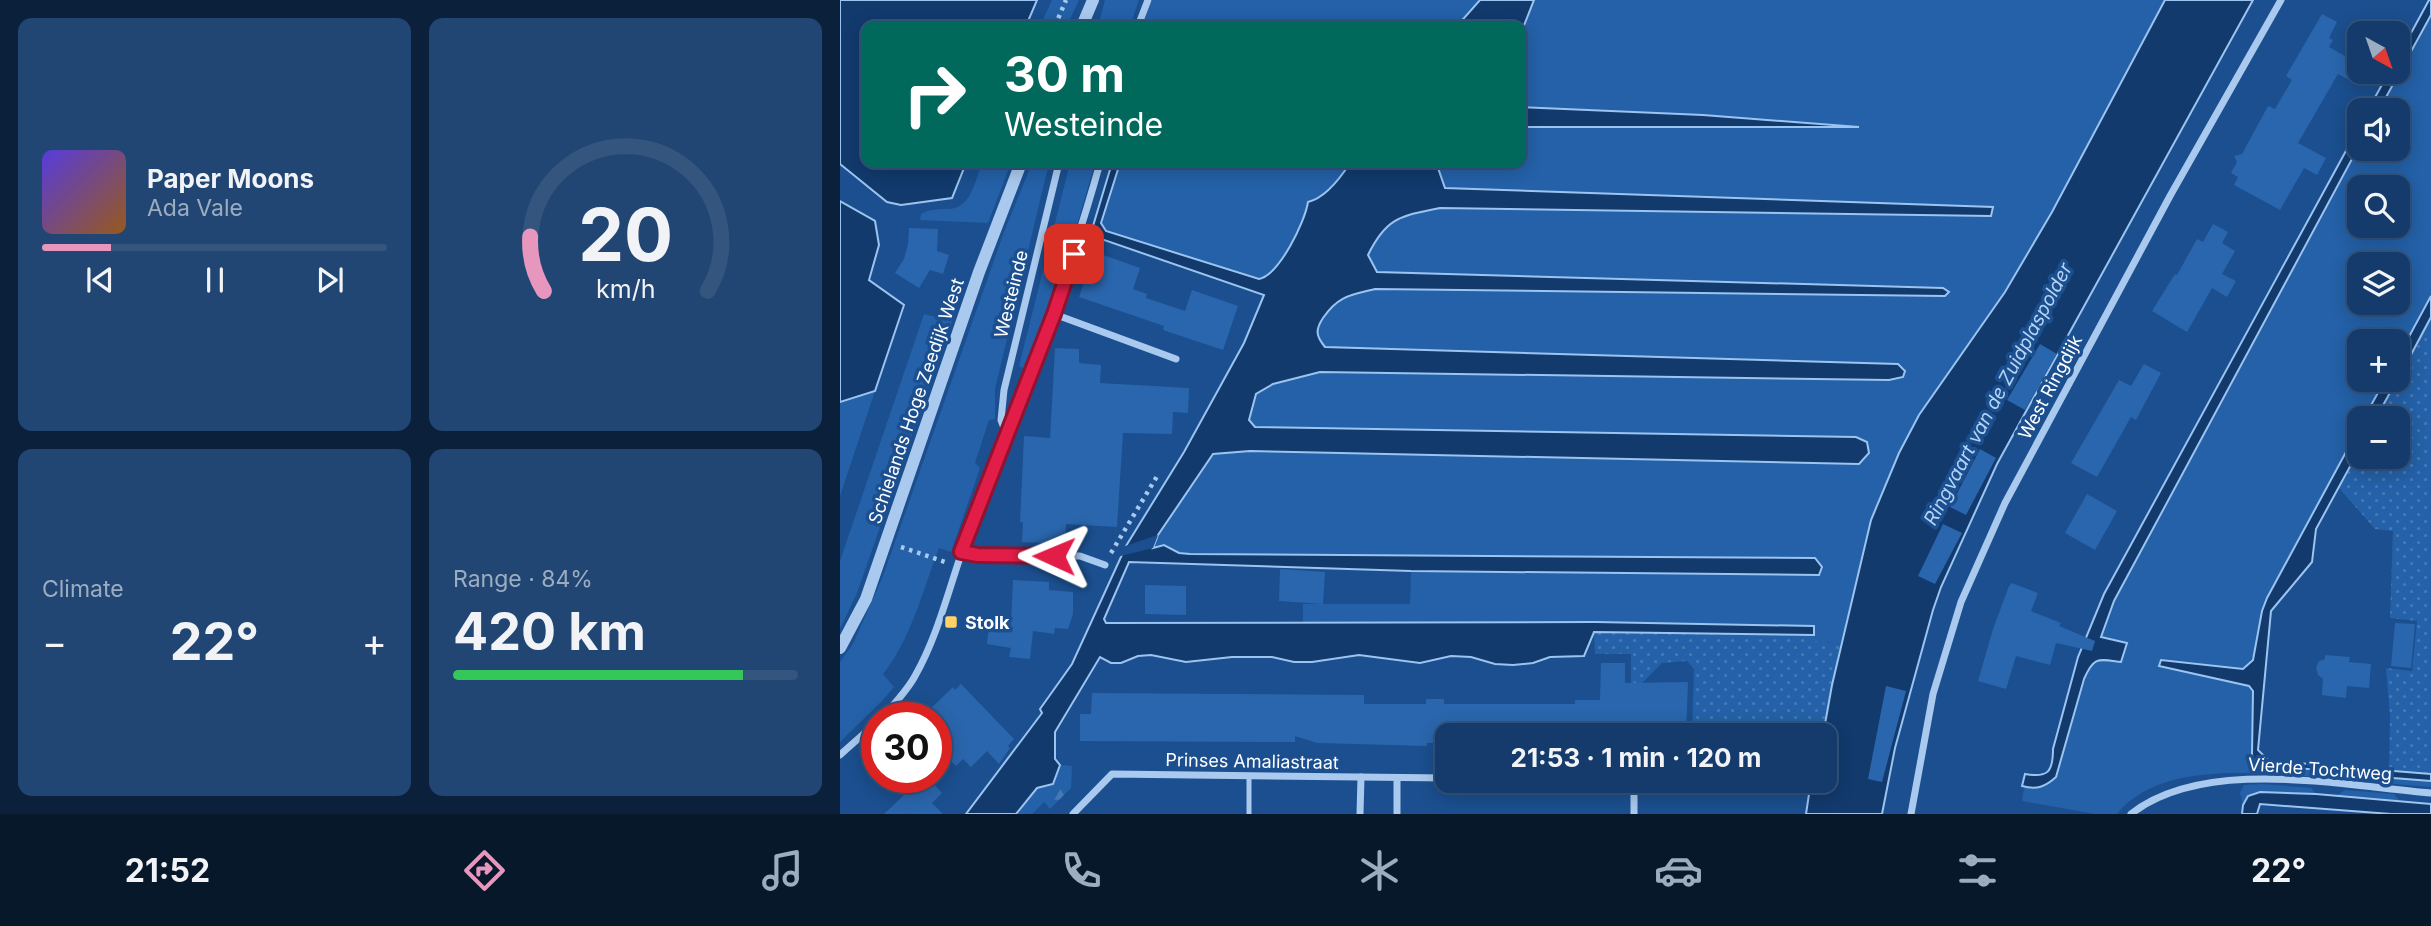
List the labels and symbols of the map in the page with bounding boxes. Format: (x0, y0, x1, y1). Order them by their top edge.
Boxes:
north arrow (2347, 21, 2410, 84)
pin (1044, 224, 1104, 284)
street label: Westeinde (990, 248, 1032, 340)
water label: Ringvaart van de Zuidplaspolder (1919, 258, 2077, 529)
street label: Schielands Hoge Zeedijk West (864, 275, 968, 527)
street label: West Ringdijk (2014, 331, 2086, 443)
position arrow (1017, 519, 1091, 593)
place label: Stolk (965, 612, 1010, 633)
marker: Stolk (943, 614, 959, 630)
speed limit sign: 30 (861, 702, 952, 793)
street label: Prinses Amaliastraat (1165, 749, 1339, 773)
street label: Vierde Tochtweg (2247, 753, 2393, 785)

